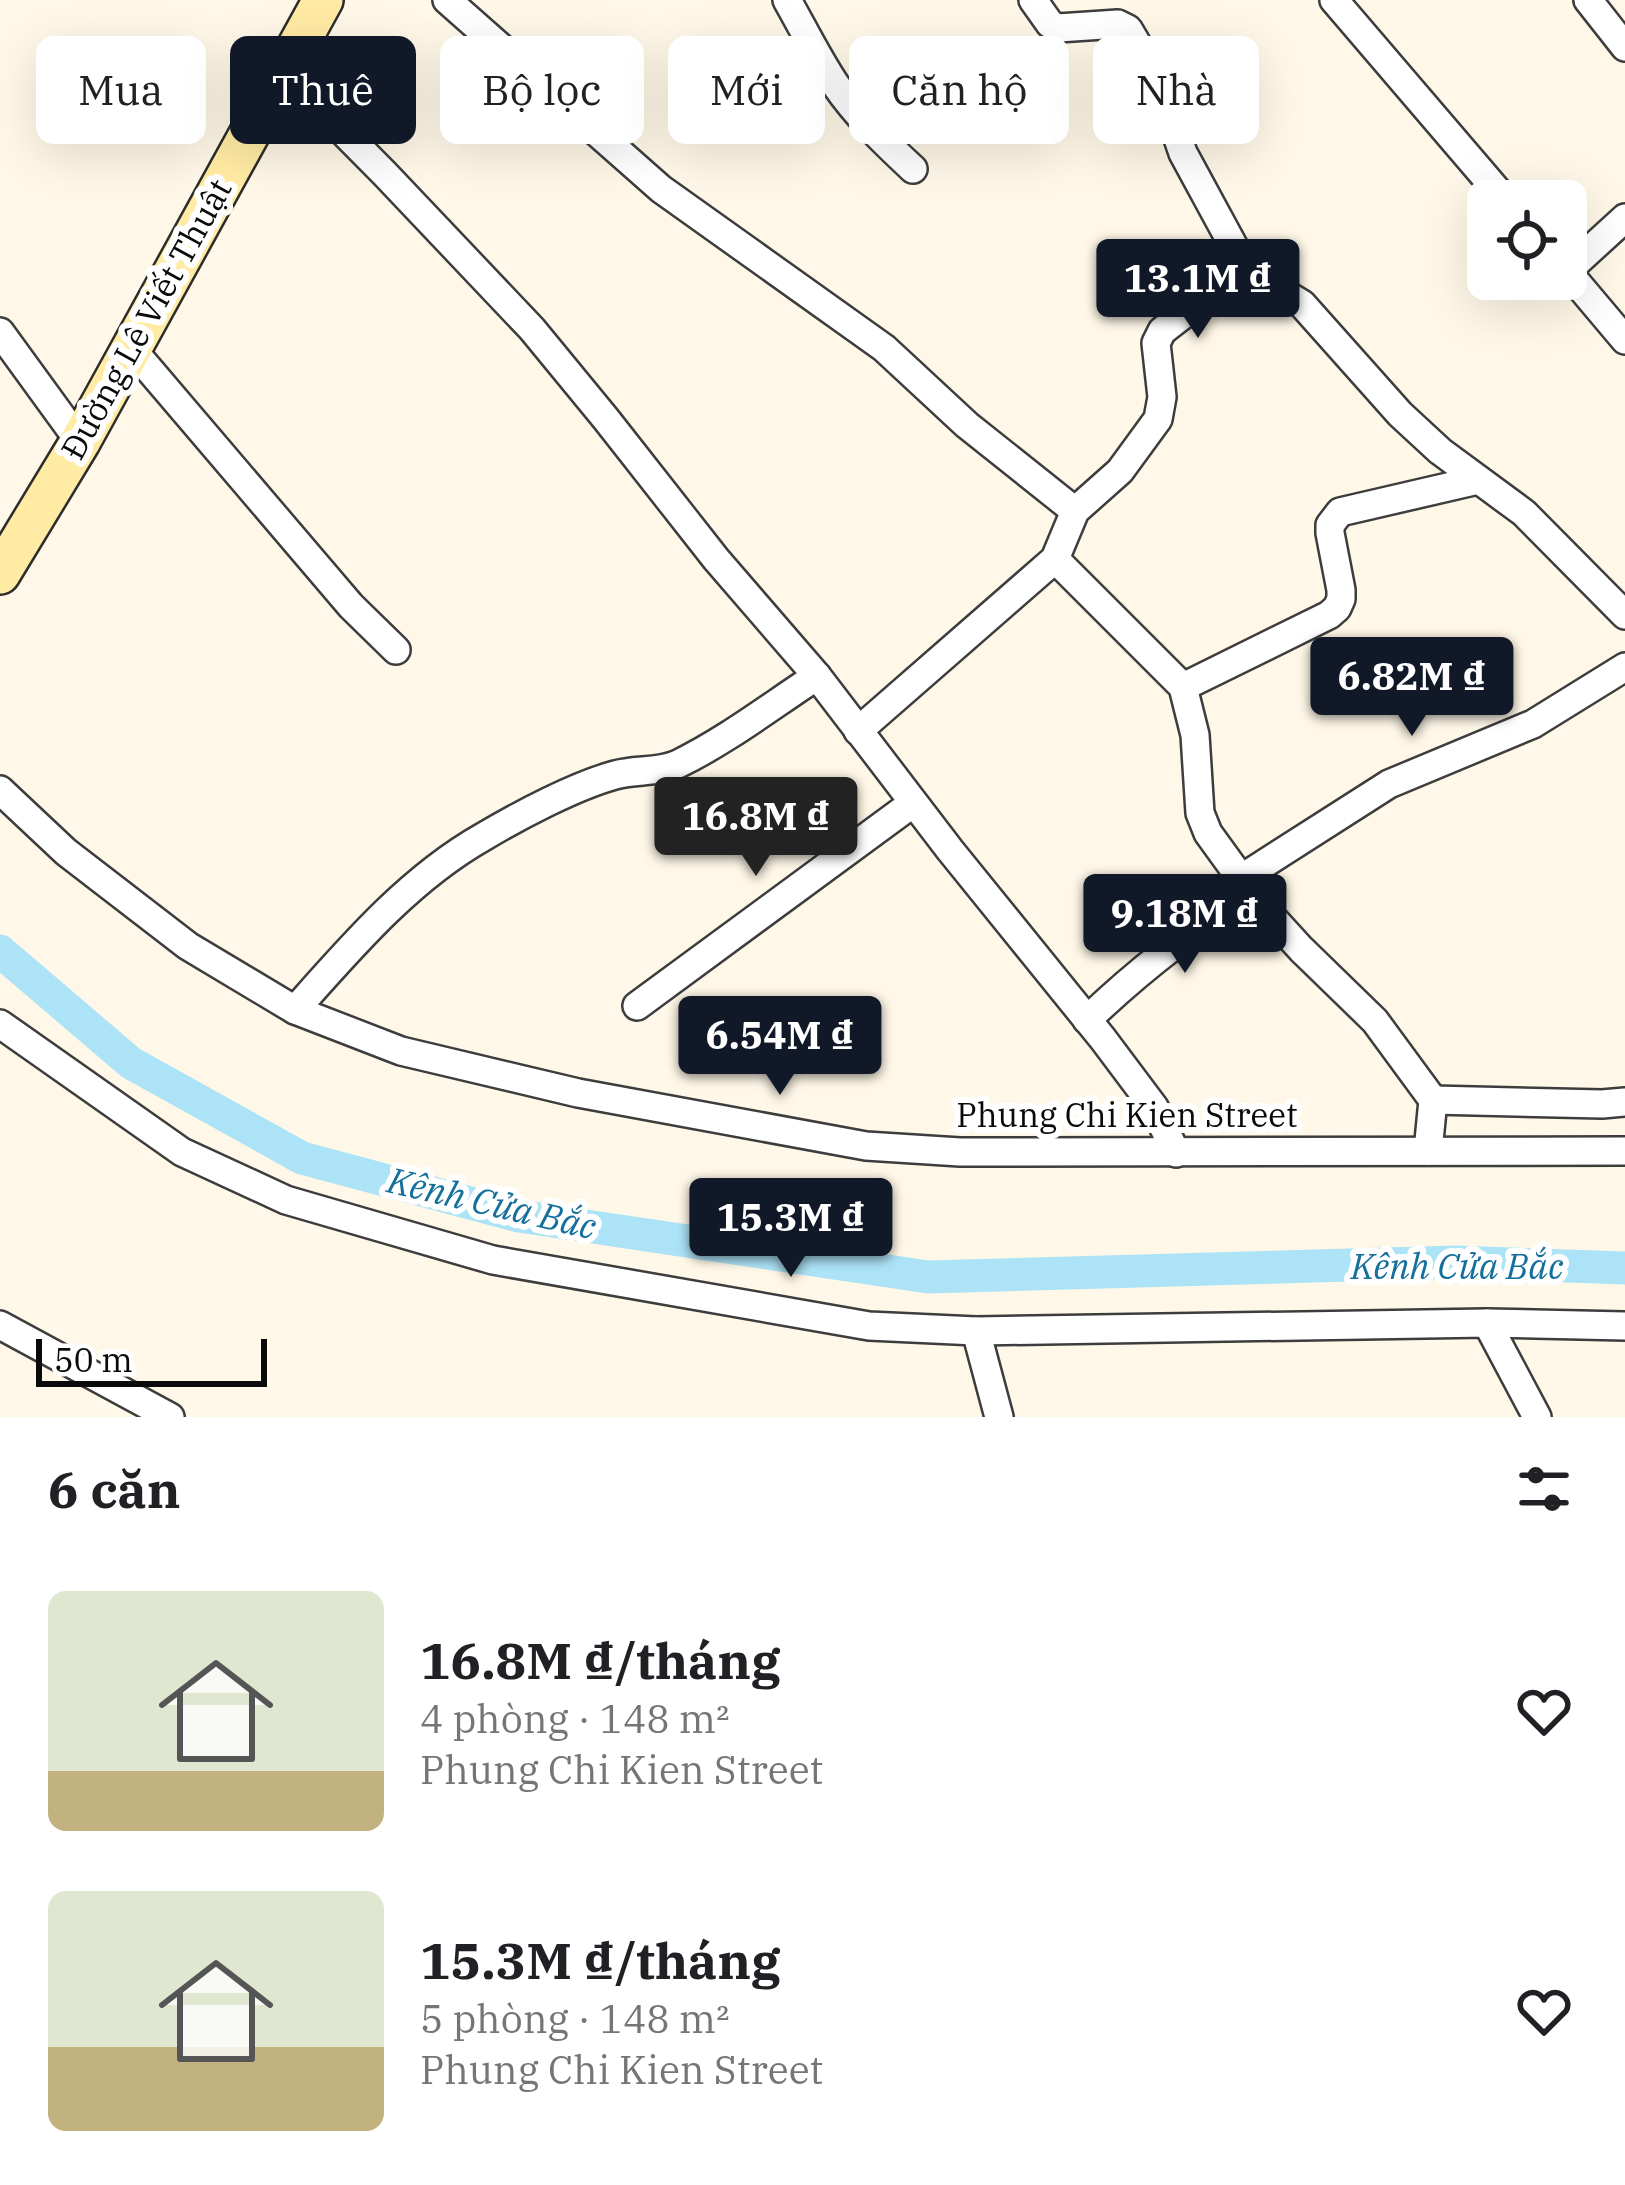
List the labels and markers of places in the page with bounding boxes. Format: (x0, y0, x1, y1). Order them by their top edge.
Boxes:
pin: 13.1M ₫ (1087, 239, 1309, 341)
pin: 6.82M ₫ (1301, 637, 1523, 739)
pin: 16.8M ₫ (645, 777, 867, 879)
pin: 9.18M ₫ (1074, 874, 1296, 976)
pin: 6.54M ₫ (669, 996, 891, 1098)
pin: 15.3M ₫ (680, 1178, 902, 1280)

